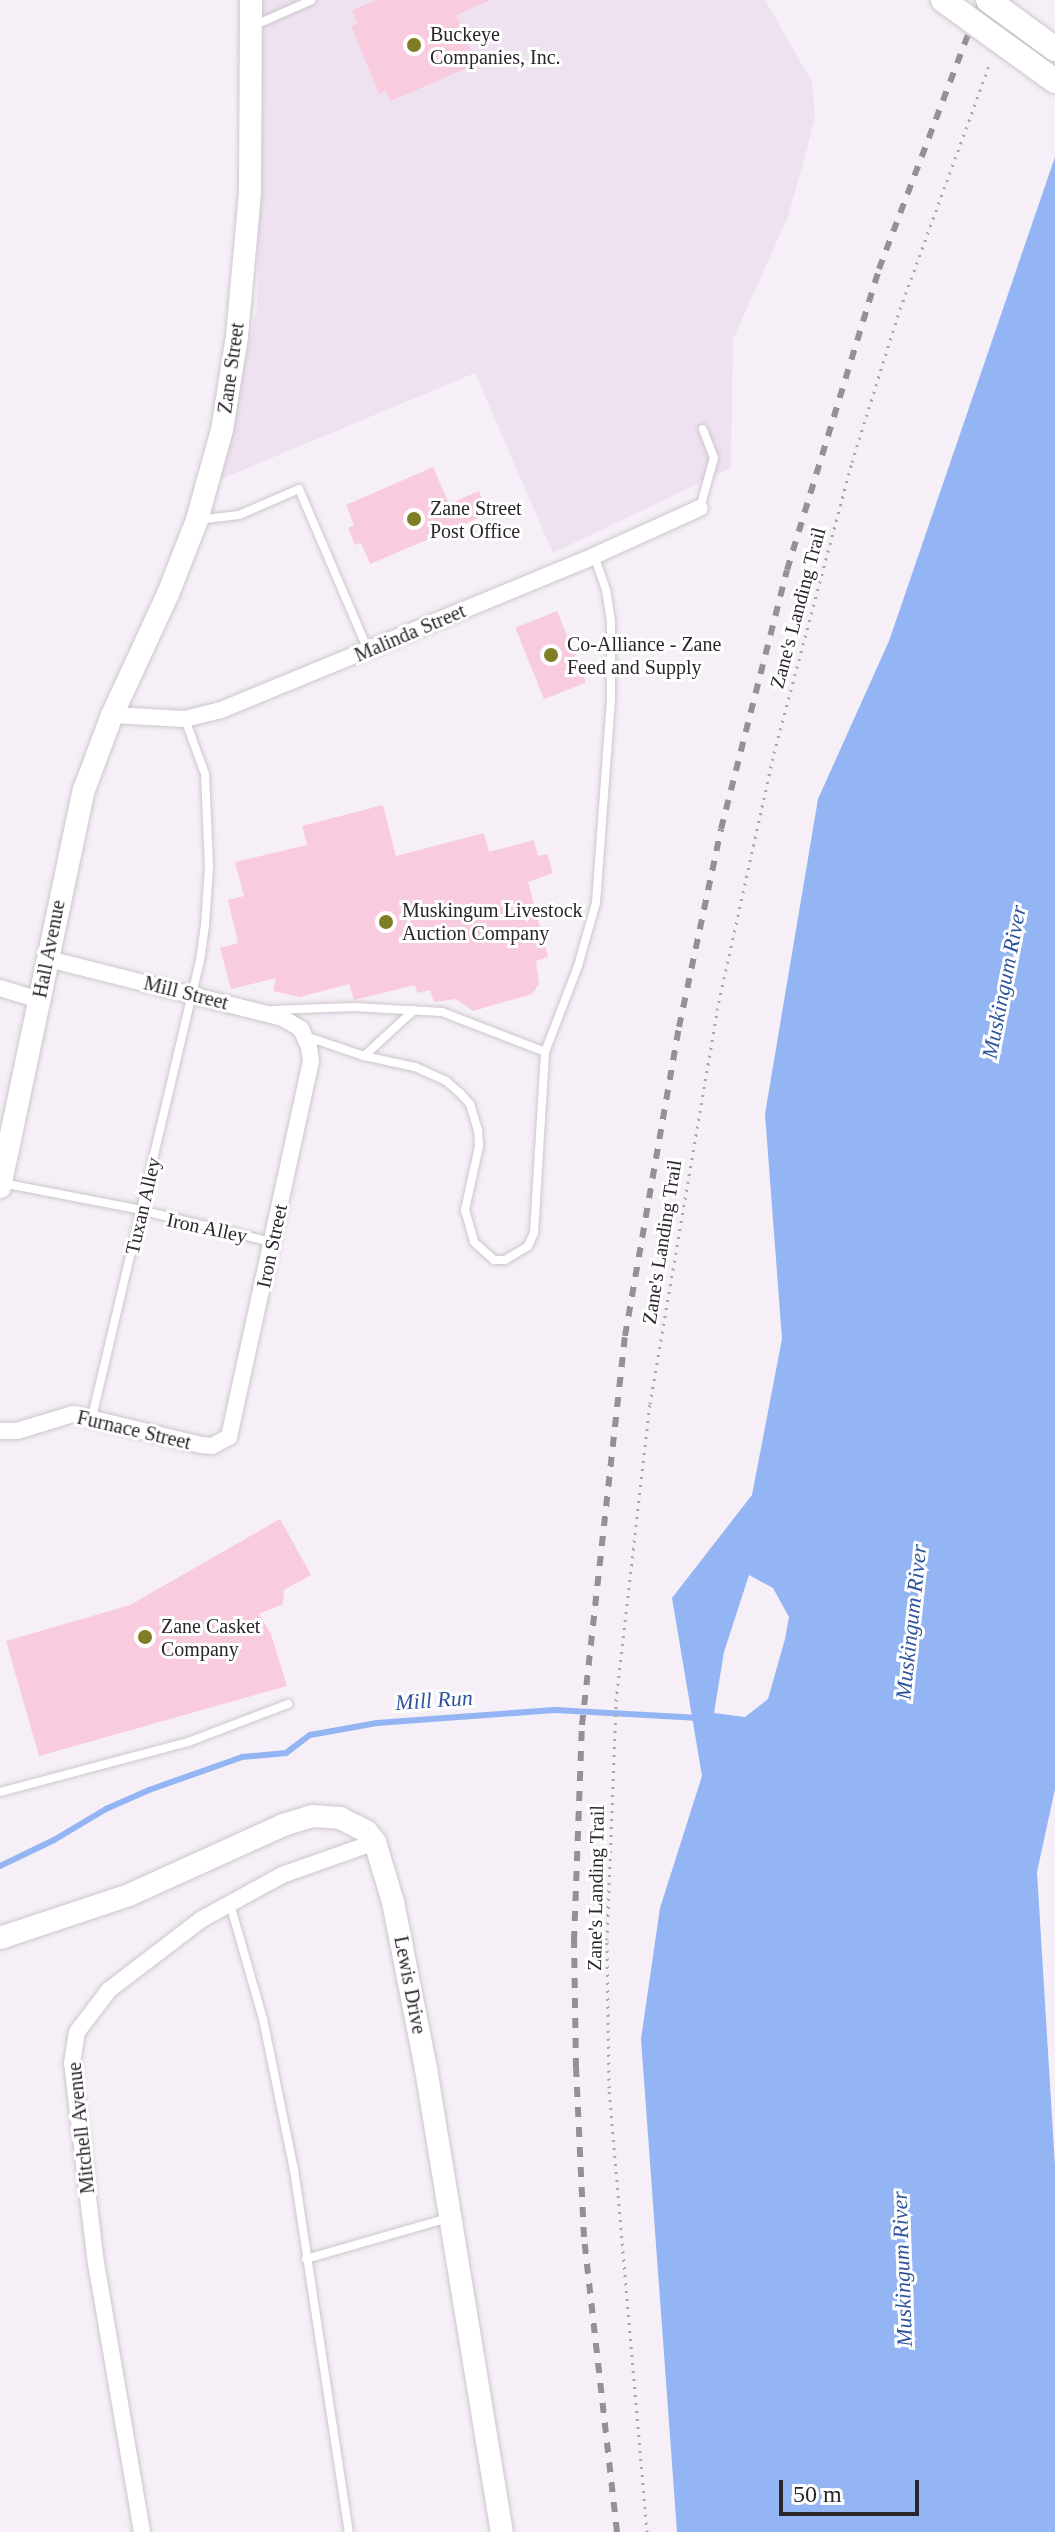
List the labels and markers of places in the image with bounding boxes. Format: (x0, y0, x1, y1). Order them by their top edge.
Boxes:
place label: Buckeye Companies, Inc. (430, 22, 561, 69)
marker: Buckeye Companies, Inc. (405, 36, 423, 54)
place label: Zane Street Post Office (430, 496, 522, 543)
marker: Zane Street Post Office (405, 510, 423, 528)
place label: Co-Alliance - Zane Feed and Supply (567, 632, 721, 679)
marker: Co-Alliance - Zane Feed and Supply (542, 646, 560, 664)
place label: Muskingum Livestock Auction Company (402, 898, 583, 945)
marker: Muskingum Livestock Auction Company (377, 913, 395, 931)
place label: Zane Casket Company (161, 1614, 260, 1661)
marker: Zane Casket Company (136, 1628, 154, 1646)

